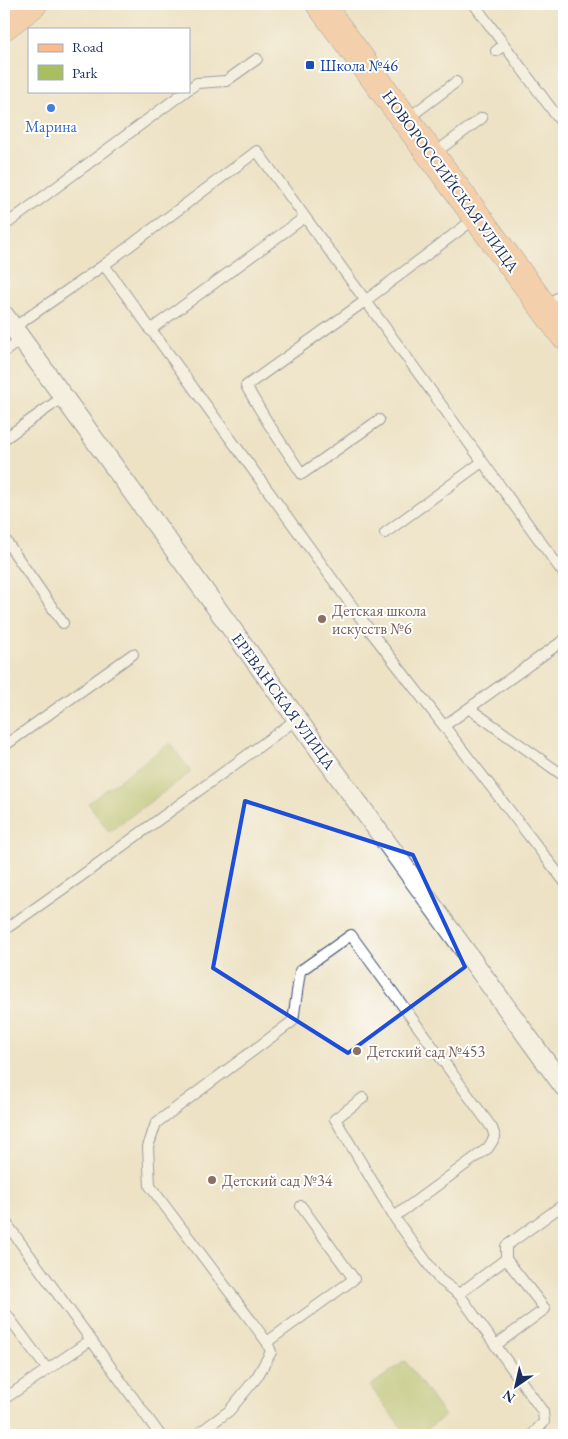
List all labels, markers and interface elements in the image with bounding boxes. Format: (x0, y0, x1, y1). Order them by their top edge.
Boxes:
legend (28, 28, 190, 92)
text: Road (72, 37, 104, 56)
place label: Школа №46 (320, 55, 398, 76)
marker: Школа №46 (304, 59, 316, 71)
text: Park (72, 63, 99, 82)
street label: НОВОРОССИЙСКАЯ УЛИЦА (377, 86, 524, 277)
marker: Марина (45, 102, 57, 114)
place label: Марина (25, 116, 78, 137)
place label: Детская школа искусств №6 (332, 600, 427, 639)
marker: Детская школа искусств №6 (316, 613, 328, 625)
street label: ЕРЕВАНСКАЯ УЛИЦА (227, 629, 341, 775)
place label: Детский сад №453 (367, 1041, 485, 1062)
marker: Детский сад №453 (351, 1045, 363, 1057)
place label: Детский сад №34 (222, 1170, 333, 1191)
marker: Детский сад №34 (206, 1174, 218, 1186)
north arrow (490, 1362, 540, 1412)
text: N (498, 1386, 518, 1407)

